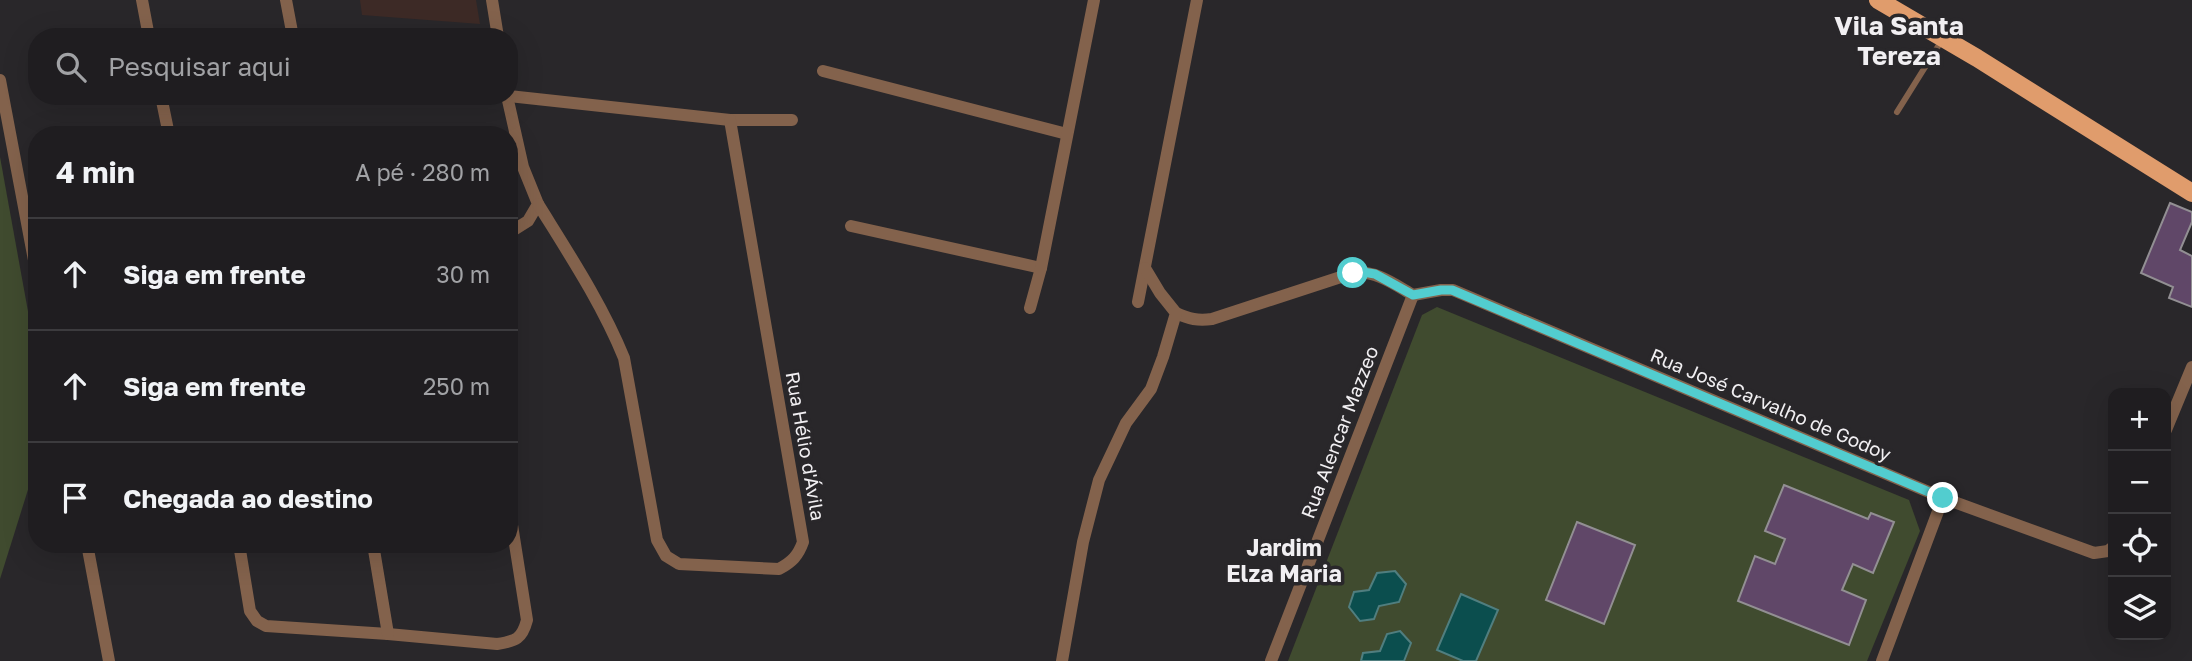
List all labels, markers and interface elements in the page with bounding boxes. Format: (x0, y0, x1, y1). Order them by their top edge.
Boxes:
district label: Vila Santa Tereza (1834, 10, 1964, 71)
search box (28, 28, 518, 105)
icon: search (52, 48, 90, 86)
text: Pesquisar aqui (108, 51, 291, 82)
text: 4 min (56, 154, 135, 190)
text: A pé · 280 m (355, 158, 490, 186)
icon: ahead (56, 255, 94, 293)
route start (1337, 257, 1368, 288)
text: Siga em frente (123, 259, 306, 290)
text: 30 m (436, 260, 490, 288)
street label: Rua Alencar Mazzeo (1296, 343, 1382, 521)
street label: Rua José Carvalho de Godoy (1647, 343, 1895, 465)
icon: ahead (56, 367, 94, 405)
street label: Rua Hélio d'Ávila (782, 370, 830, 522)
text: Siga em frente (123, 371, 306, 402)
text: 250 m (423, 372, 490, 400)
map controls (2108, 388, 2171, 640)
button: + (2108, 388, 2171, 451)
button: − (2108, 451, 2171, 514)
icon: arrive (56, 479, 94, 517)
route end (1927, 482, 1958, 513)
text: Chegada ao destino (123, 483, 373, 514)
button: locate (2108, 514, 2171, 577)
district label: Jardim Elza Maria (1226, 533, 1342, 587)
button: layers (2108, 577, 2171, 640)

